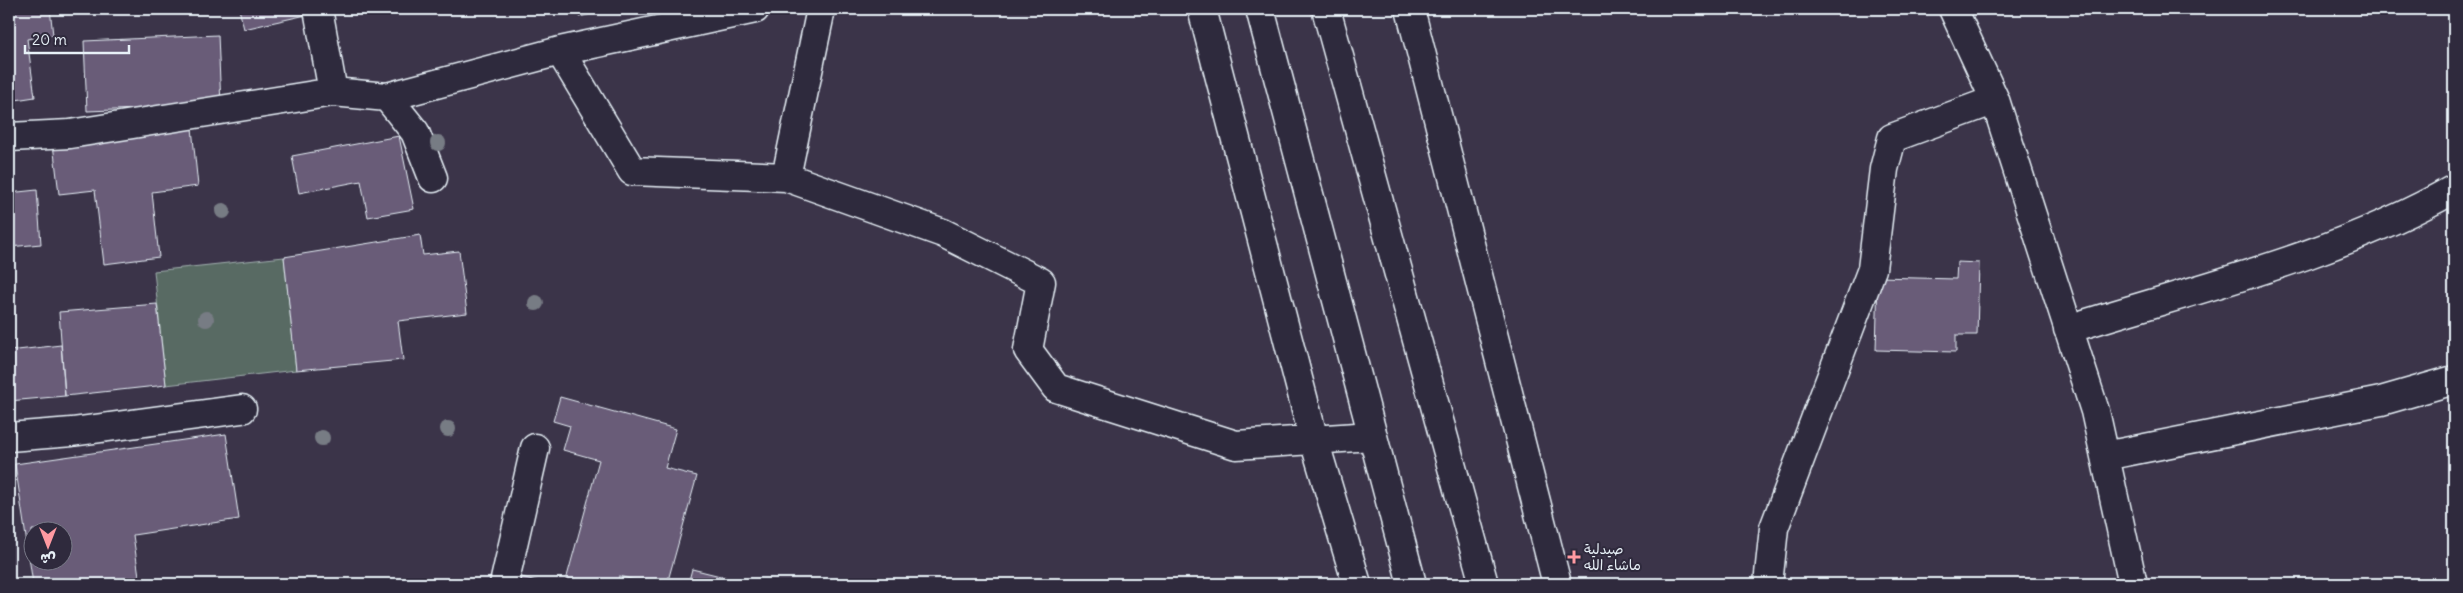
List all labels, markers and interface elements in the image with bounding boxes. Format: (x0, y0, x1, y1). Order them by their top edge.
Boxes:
scale bar (25, 22, 129, 54)
text: 20 m (32, 30, 67, 49)
north arrow (22, 520, 72, 570)
place label: صيدلية ماشاء الله (1584, 540, 1641, 574)
text: ش (40, 550, 56, 568)
marker: صيدلية ماشاء الله (1568, 551, 1580, 563)

